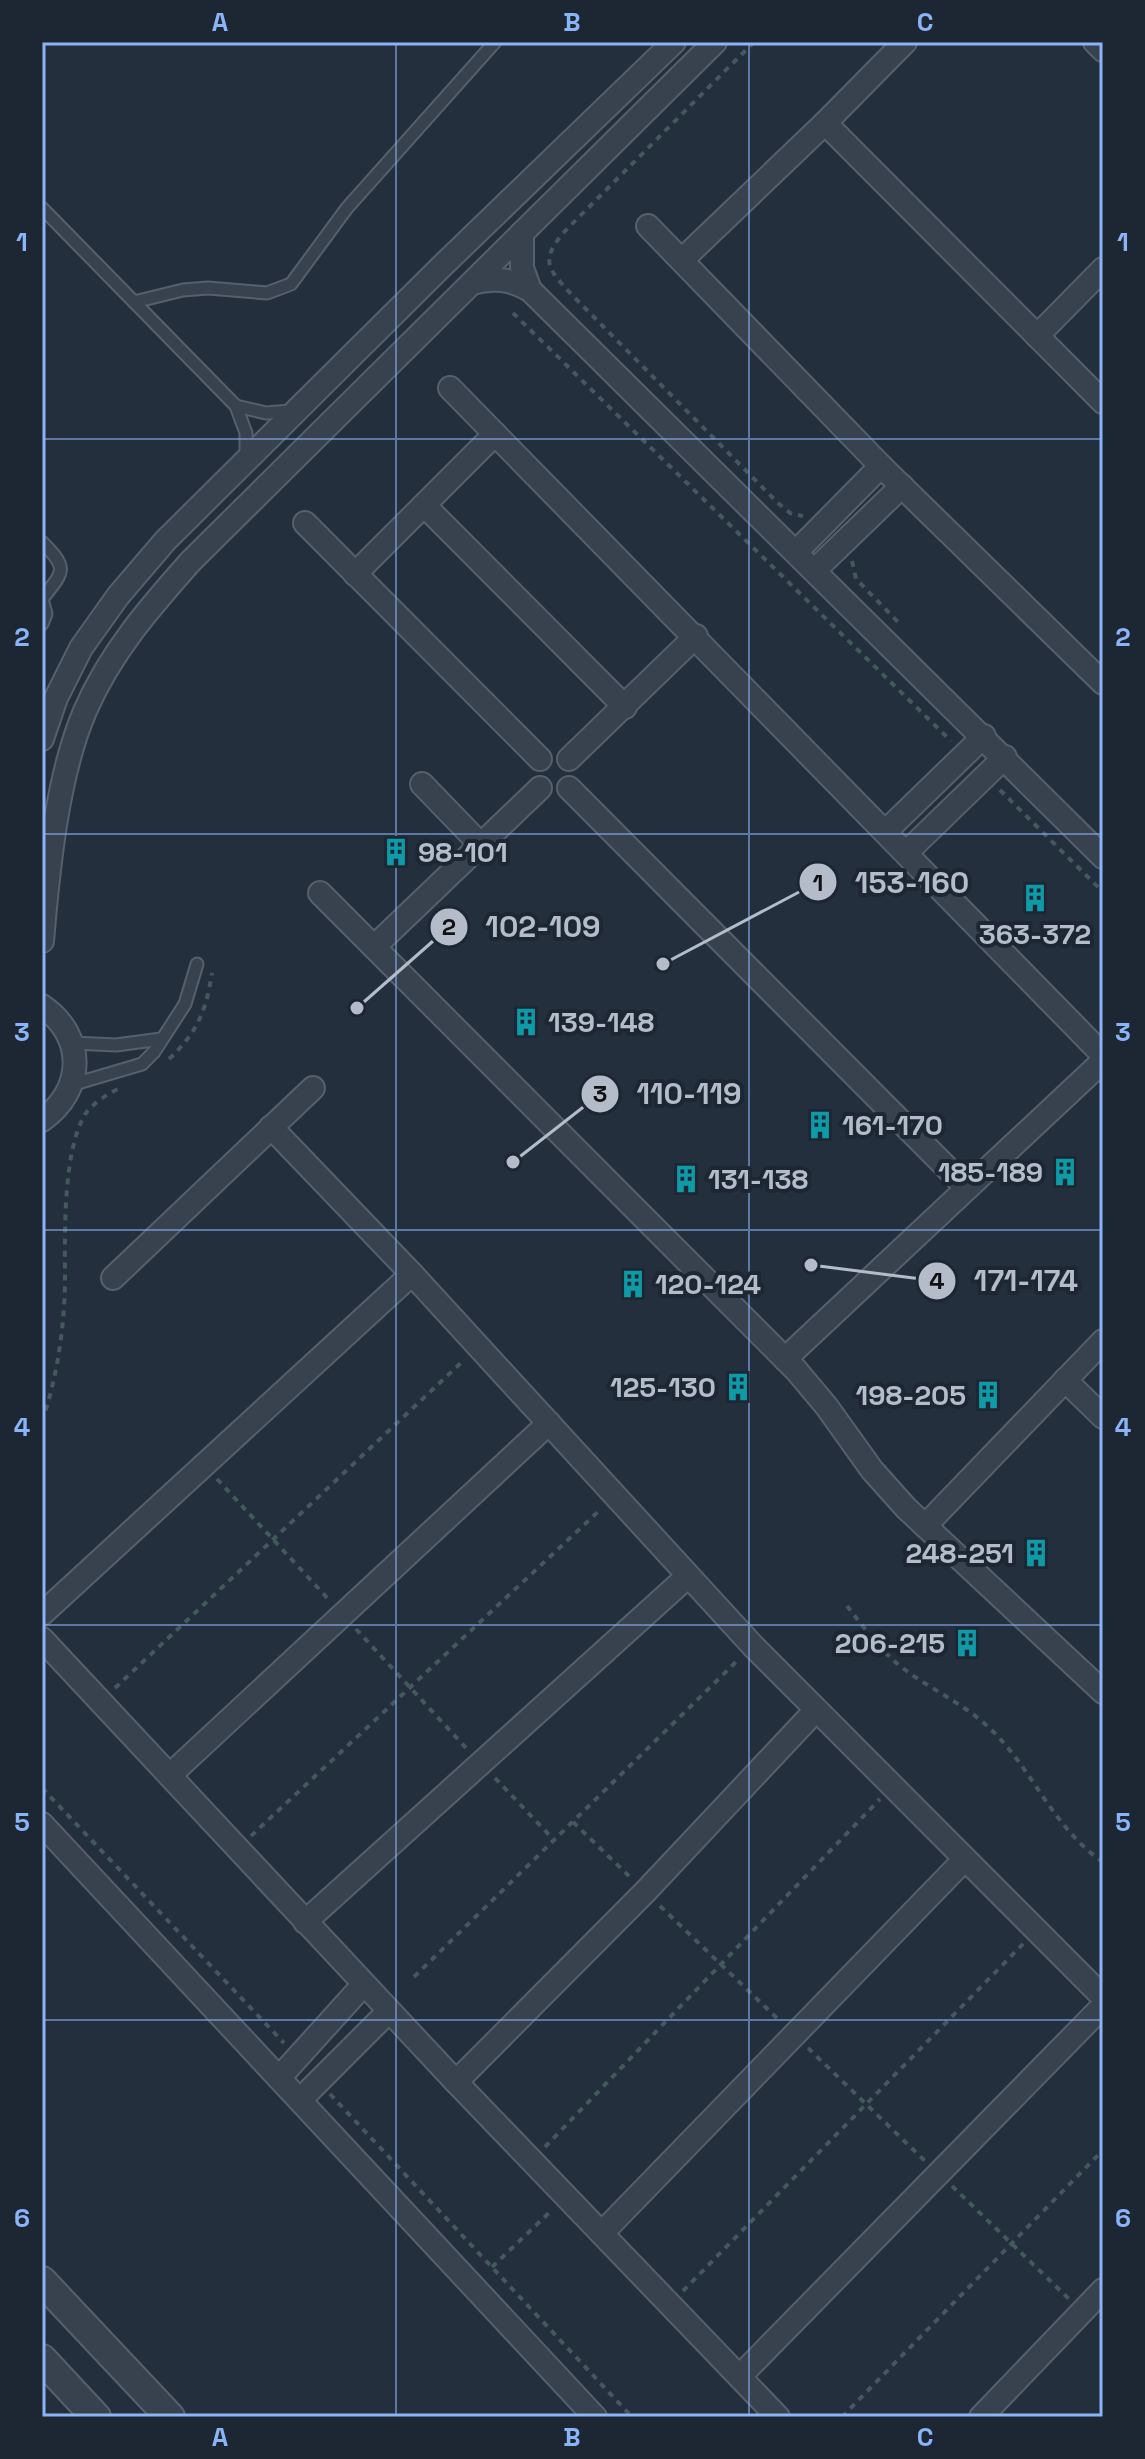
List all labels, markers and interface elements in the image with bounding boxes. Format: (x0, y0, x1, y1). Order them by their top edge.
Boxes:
text: A (212, 5, 229, 39)
text: B (563, 5, 581, 39)
text: C (917, 5, 933, 39)
text: 1 (16, 225, 28, 259)
text: 1 (1117, 225, 1129, 259)
text: 2 (14, 620, 30, 654)
text: 2 (1115, 620, 1131, 654)
place label: 98-101 (418, 834, 508, 870)
building icon: 98-101 (381, 837, 411, 867)
callout: 153-160 (798, 855, 985, 909)
text: 153-160 (855, 863, 969, 902)
text: 1 (813, 867, 823, 898)
building icon: 363-372 (1020, 883, 1050, 913)
callout: 102-109 (429, 900, 617, 954)
text: 102-109 (485, 907, 601, 946)
text: 2 (442, 911, 456, 942)
place label: 363-372 (979, 916, 1091, 952)
place label: 139-148 (548, 1004, 655, 1040)
building icon: 139-148 (511, 1007, 541, 1037)
text: 3 (14, 1015, 30, 1049)
text: 3 (1115, 1015, 1131, 1049)
callout: 110-119 (580, 1067, 757, 1121)
text: 110-119 (636, 1074, 742, 1113)
text: 3 (593, 1078, 607, 1109)
place label: 161-170 (842, 1107, 943, 1143)
building icon: 161-170 (805, 1110, 835, 1140)
place label: 185-189 (938, 1154, 1043, 1190)
building icon: 185-189 (1050, 1157, 1080, 1187)
place label: 131-138 (708, 1161, 809, 1197)
building icon: 131-138 (671, 1164, 701, 1194)
callout: 171-174 (917, 1254, 1094, 1308)
text: 171-174 (974, 1261, 1078, 1300)
text: 4 (929, 1265, 945, 1296)
place label: 120-124 (655, 1266, 761, 1302)
building icon: 120-124 (618, 1269, 648, 1299)
place label: 125-130 (610, 1369, 716, 1405)
building icon: 125-130 (723, 1372, 753, 1402)
place label: 198-205 (856, 1377, 966, 1413)
building icon: 198-205 (973, 1380, 1003, 1410)
text: 4 (14, 1410, 30, 1444)
text: 4 (1115, 1410, 1131, 1444)
place label: 248-251 (906, 1535, 1014, 1571)
building icon: 248-251 (1021, 1538, 1051, 1568)
place label: 206-215 (835, 1625, 945, 1661)
building icon: 206-215 (952, 1628, 982, 1658)
text: 5 (14, 1805, 30, 1839)
text: 5 (1115, 1805, 1131, 1839)
text: 6 (14, 2201, 30, 2235)
text: 6 (1115, 2201, 1131, 2235)
text: A (212, 2420, 229, 2454)
text: B (563, 2420, 581, 2454)
text: C (917, 2420, 933, 2454)

